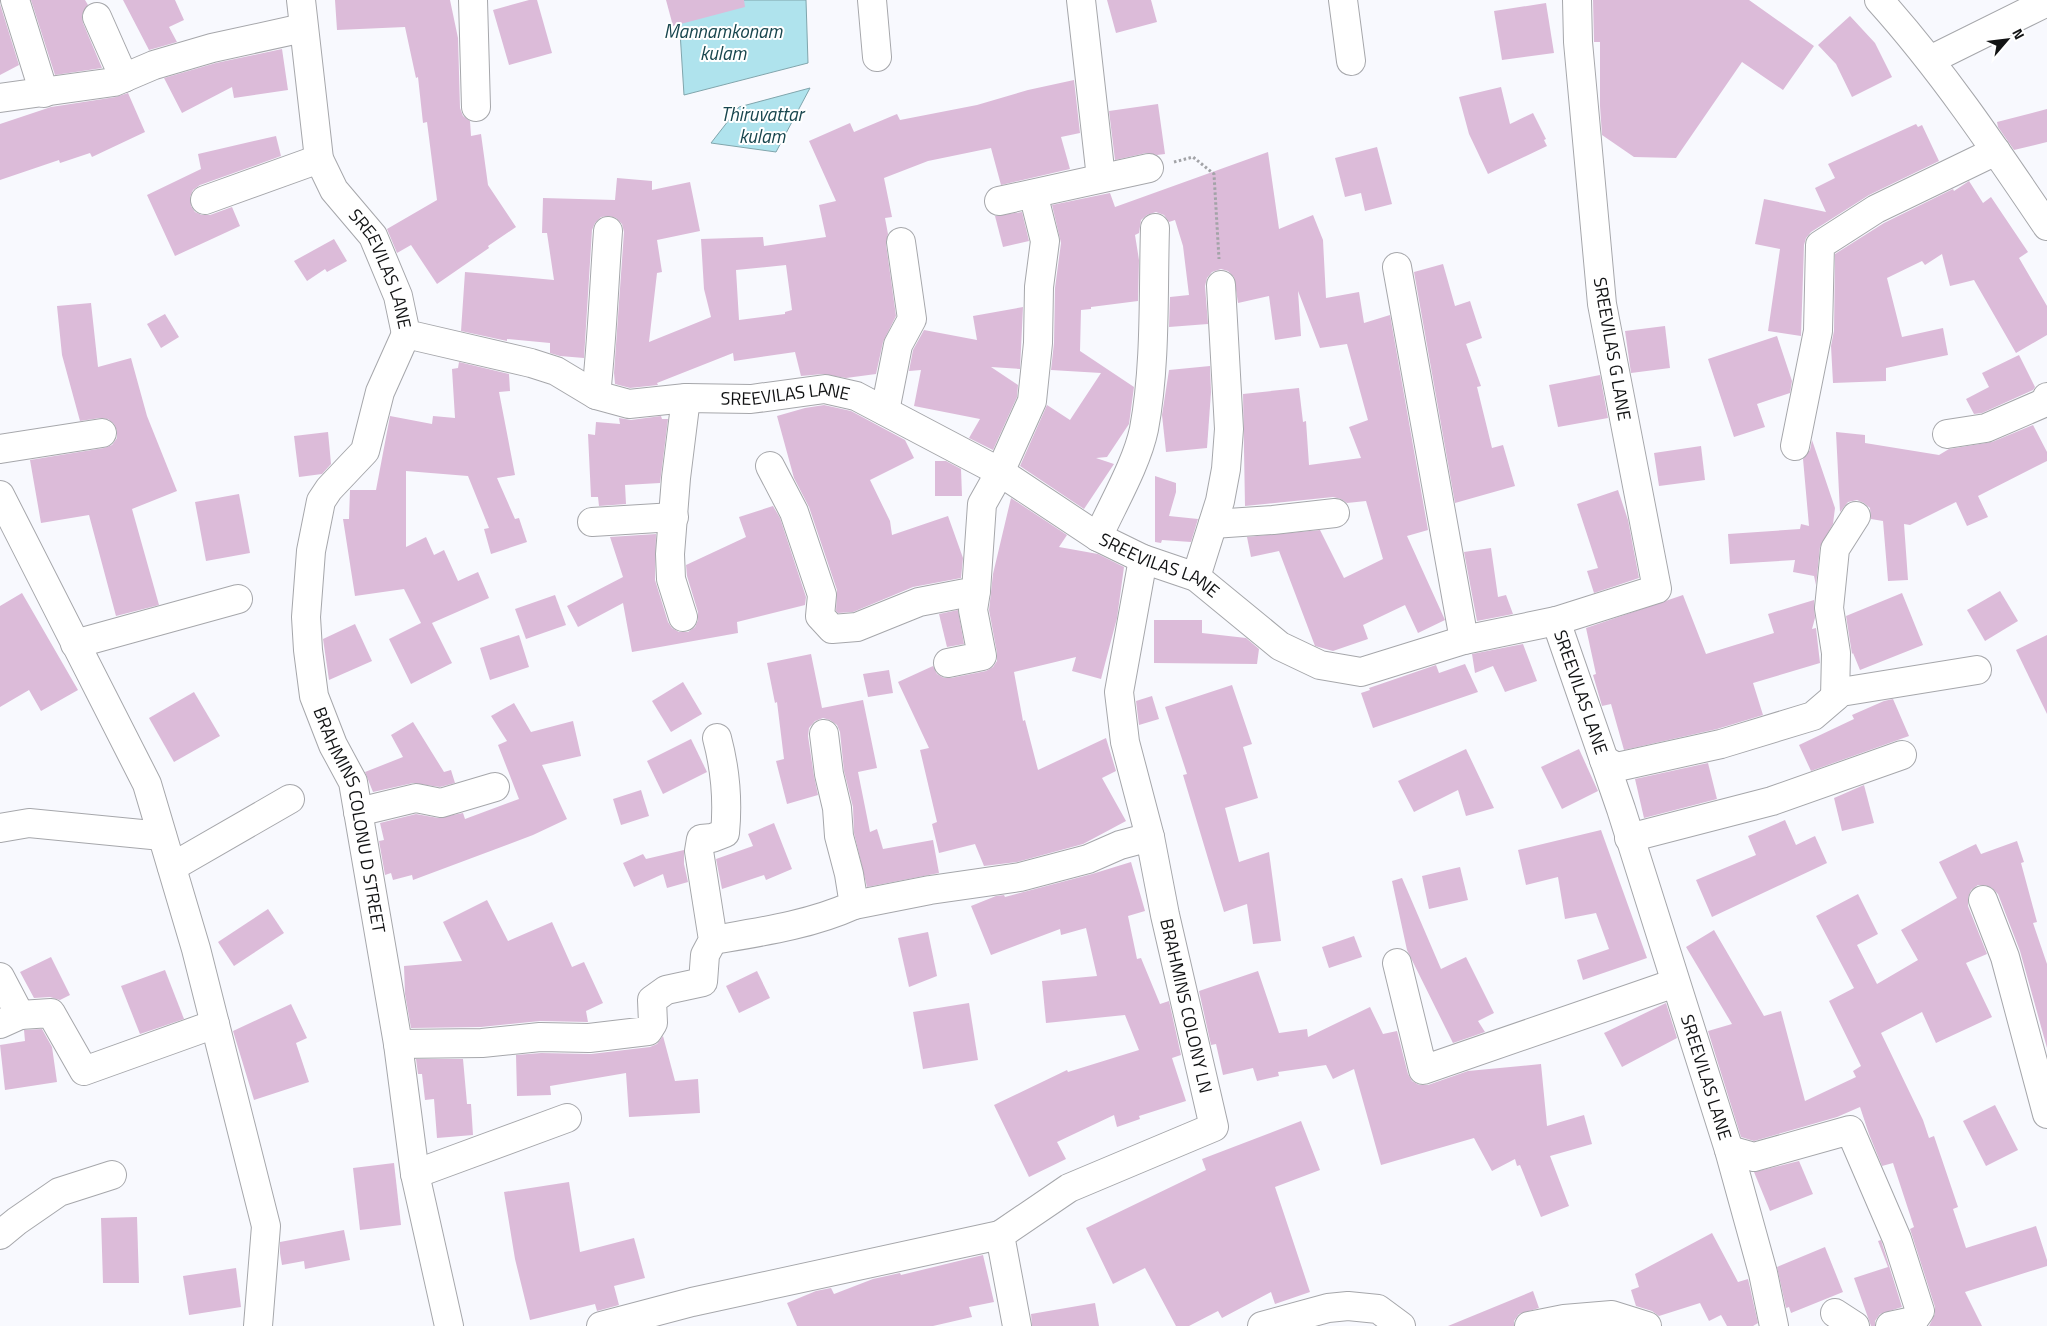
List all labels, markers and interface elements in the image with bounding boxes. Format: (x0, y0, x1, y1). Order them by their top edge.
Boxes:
north arrow (1982, 15, 2032, 65)
water label: Mannamkonam kulam (664, 16, 784, 67)
text: N (2007, 24, 2030, 43)
water label: Thiruvattar kulam (720, 99, 806, 150)
street label: SREEVILAS LANE (342, 203, 419, 331)
street label: SREEVILAS G LANE (1587, 275, 1638, 423)
street label: SREEVILAS LANE (720, 375, 853, 412)
street label: SREEVILAS LANE (1095, 526, 1226, 604)
street label: SREEVILAS LANE (1547, 626, 1615, 758)
street label: BRAHMINS COLONU D STREET (306, 703, 393, 936)
street label: BRAHMINS COLONY LN (1153, 916, 1220, 1096)
street label: SREEVILAS LANE (1674, 1011, 1739, 1143)

